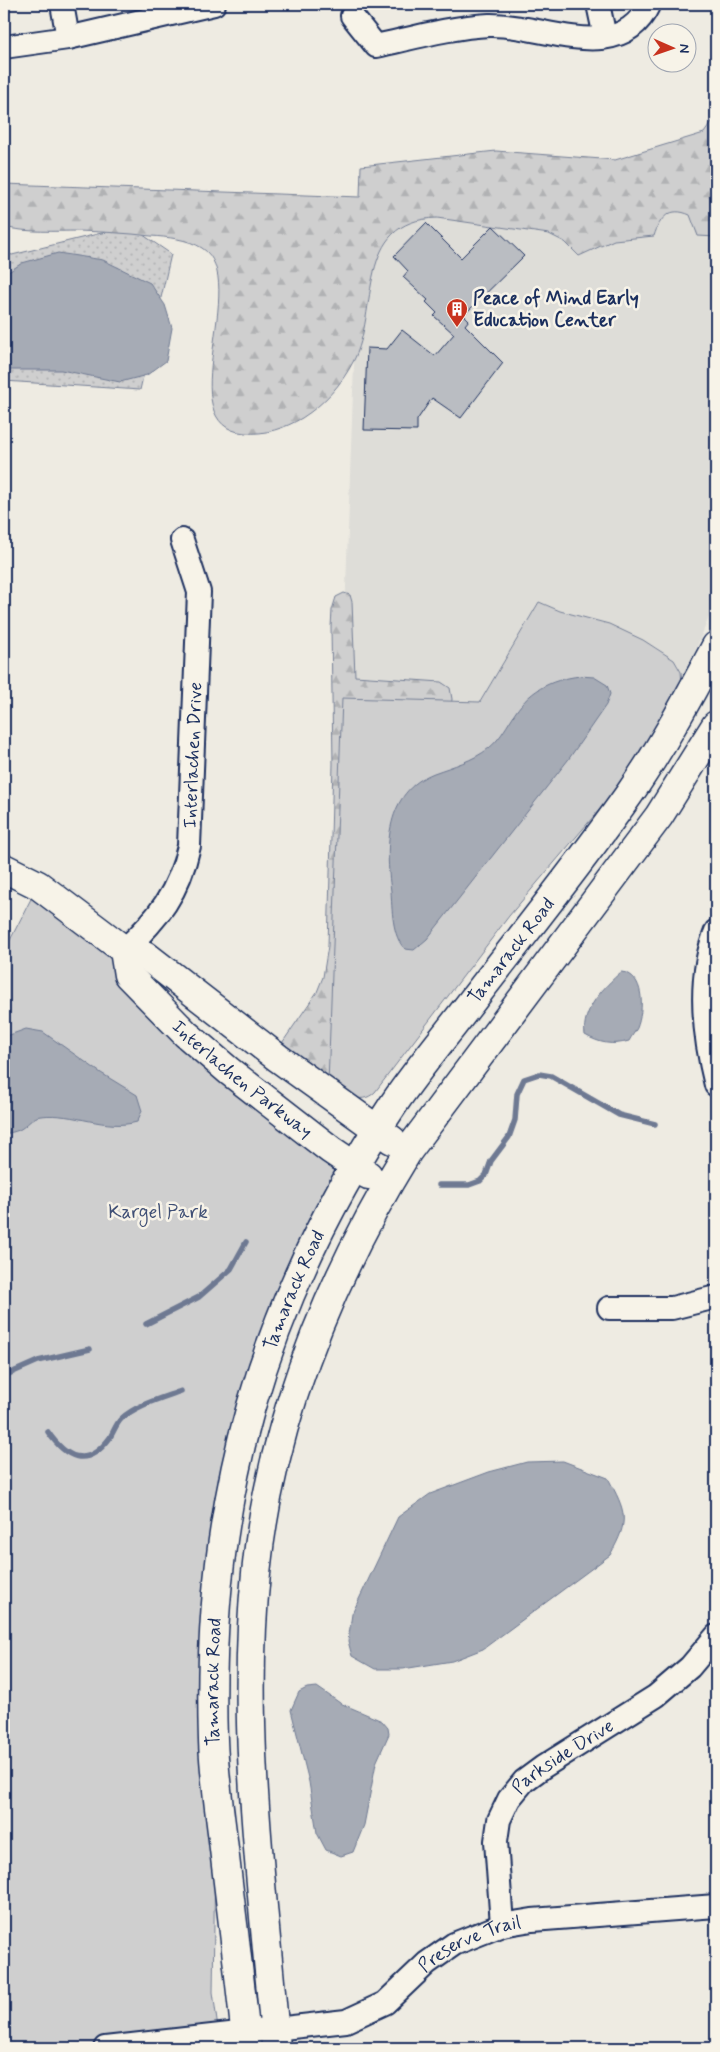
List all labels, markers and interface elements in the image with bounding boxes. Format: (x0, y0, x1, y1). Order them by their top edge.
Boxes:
north arrow (648, 22, 698, 72)
text: N (675, 43, 693, 53)
place label: Peace of Mind Early Education Center (473, 286, 639, 333)
building icon: Peace of Mind Early Education Center (445, 297, 469, 328)
street label: Interlachen Drive (177, 681, 208, 829)
street label: Tamarack Road (462, 892, 560, 1009)
street label: Interlachen Parkway (166, 1014, 318, 1144)
park label: Kargel Park (108, 1200, 208, 1227)
street label: Tamarack Road (257, 1226, 330, 1353)
street label: Tamarack Road (200, 1617, 227, 1746)
street label: Parkside Drive (506, 1713, 619, 1799)
street label: Preserve Trail (412, 1910, 523, 1978)

